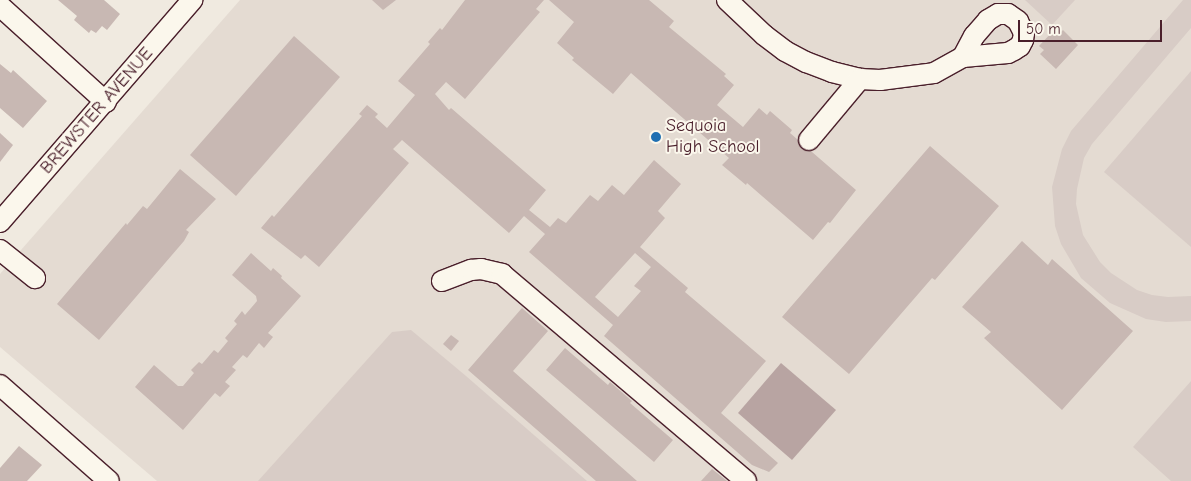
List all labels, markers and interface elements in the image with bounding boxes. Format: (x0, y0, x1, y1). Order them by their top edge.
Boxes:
scale bar (1021, 10, 1165, 42)
text: 50 m (1026, 20, 1061, 38)
street label: BREWSTER AVENUE (36, 43, 158, 179)
place label: Sequoia High School (666, 116, 760, 158)
marker: Sequoia High School (650, 131, 662, 143)

